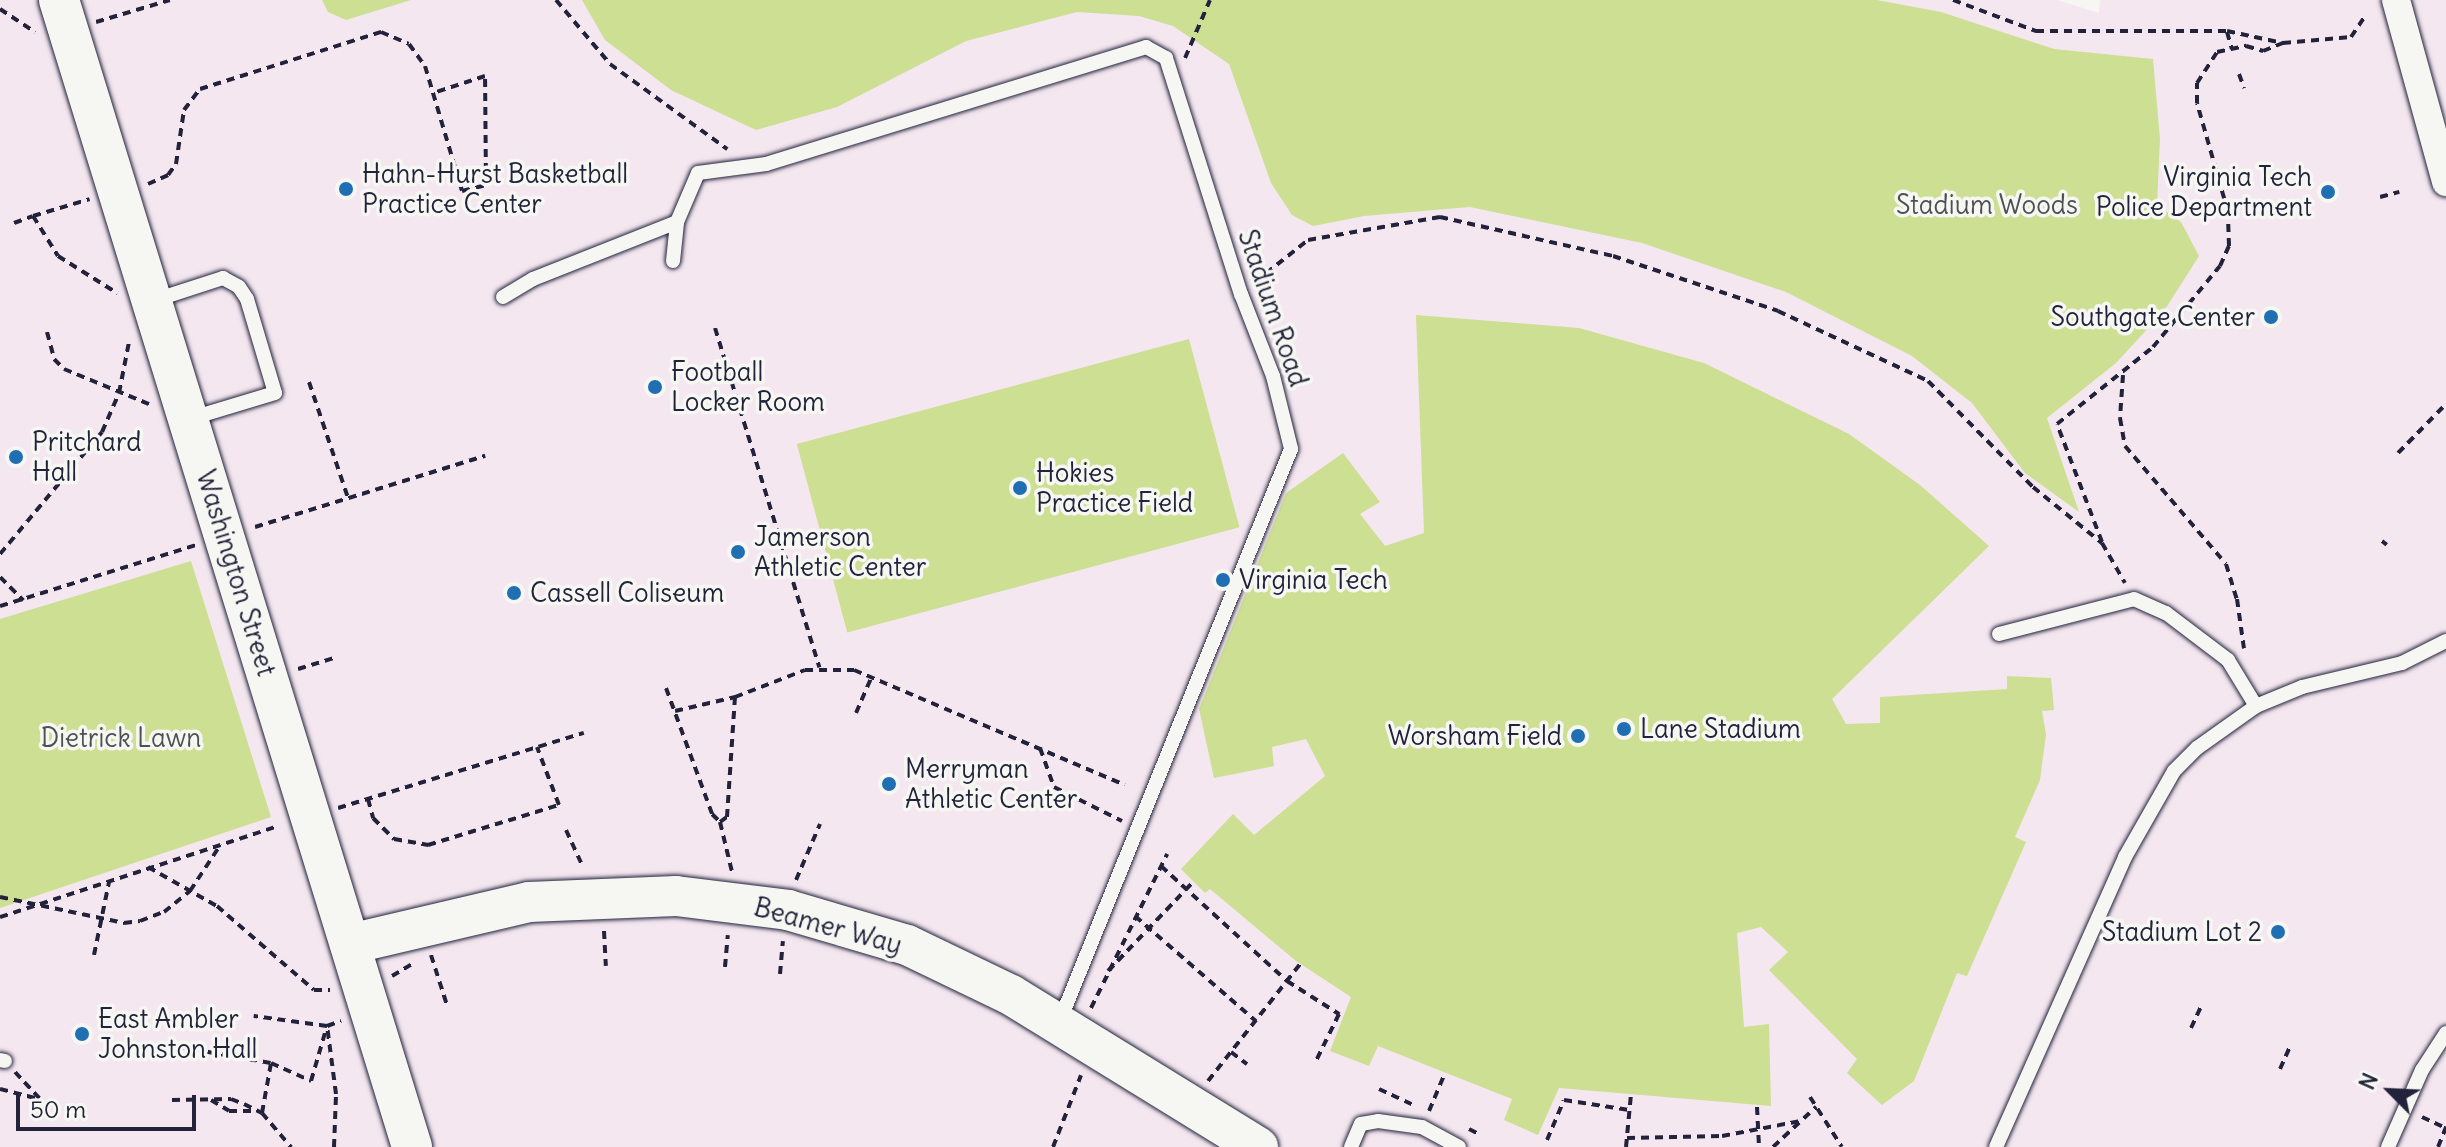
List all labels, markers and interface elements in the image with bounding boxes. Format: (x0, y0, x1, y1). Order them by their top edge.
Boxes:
place label: Hahn-Hurst Basketball Practice Center (362, 158, 628, 220)
place label: Virginia Tech Police Department (2096, 161, 2312, 222)
marker: Hahn-Hurst Basketball Practice Center (337, 180, 355, 198)
marker: Virginia Tech Police Department (2319, 183, 2337, 201)
park label: Stadium Woods (1896, 189, 2078, 221)
street label: Stadium Road (1232, 225, 1314, 391)
place label: Southgate Center (2051, 301, 2255, 333)
marker: Southgate Center (2262, 308, 2280, 326)
place label: Football Locker Room (671, 356, 825, 418)
marker: Football Locker Room (646, 378, 664, 396)
place label: Pritchard Hall (32, 426, 142, 488)
marker: Pritchard Hall (7, 448, 25, 466)
place label: Hokies Practice Field (1036, 457, 1193, 518)
street label: Washington Street (190, 466, 282, 680)
marker: Hokies Practice Field (1011, 479, 1029, 497)
place label: Jamerson Athletic Center (754, 521, 926, 582)
marker: Jamerson Athletic Center (729, 543, 747, 561)
place label: Virginia Tech (1239, 564, 1388, 596)
marker: Virginia Tech (1214, 571, 1232, 589)
place label: Cassell Coliseum (530, 577, 724, 609)
marker: Cassell Coliseum (505, 584, 523, 602)
place label: Lane Stadium (1640, 713, 1801, 745)
place label: Worsham Field (1388, 720, 1562, 752)
marker: Lane Stadium (1615, 720, 1633, 738)
park label: Dietrick Lawn (41, 722, 201, 754)
marker: Worsham Field (1569, 727, 1587, 745)
place label: Merryman Athletic Center (905, 753, 1077, 814)
marker: Merryman Athletic Center (880, 775, 898, 793)
street label: Beamer Way (751, 891, 905, 961)
place label: Stadium Lot 2 (2102, 916, 2262, 948)
marker: Stadium Lot 2 (2269, 923, 2287, 941)
place label: East Ambler Johnston Hall (98, 1003, 257, 1064)
marker: East Ambler Johnston Hall (73, 1025, 91, 1043)
north arrow (2350, 1051, 2430, 1131)
text: N (2352, 1069, 2384, 1094)
scale bar (20, 1079, 200, 1129)
text: 50 m (30, 1094, 86, 1124)

